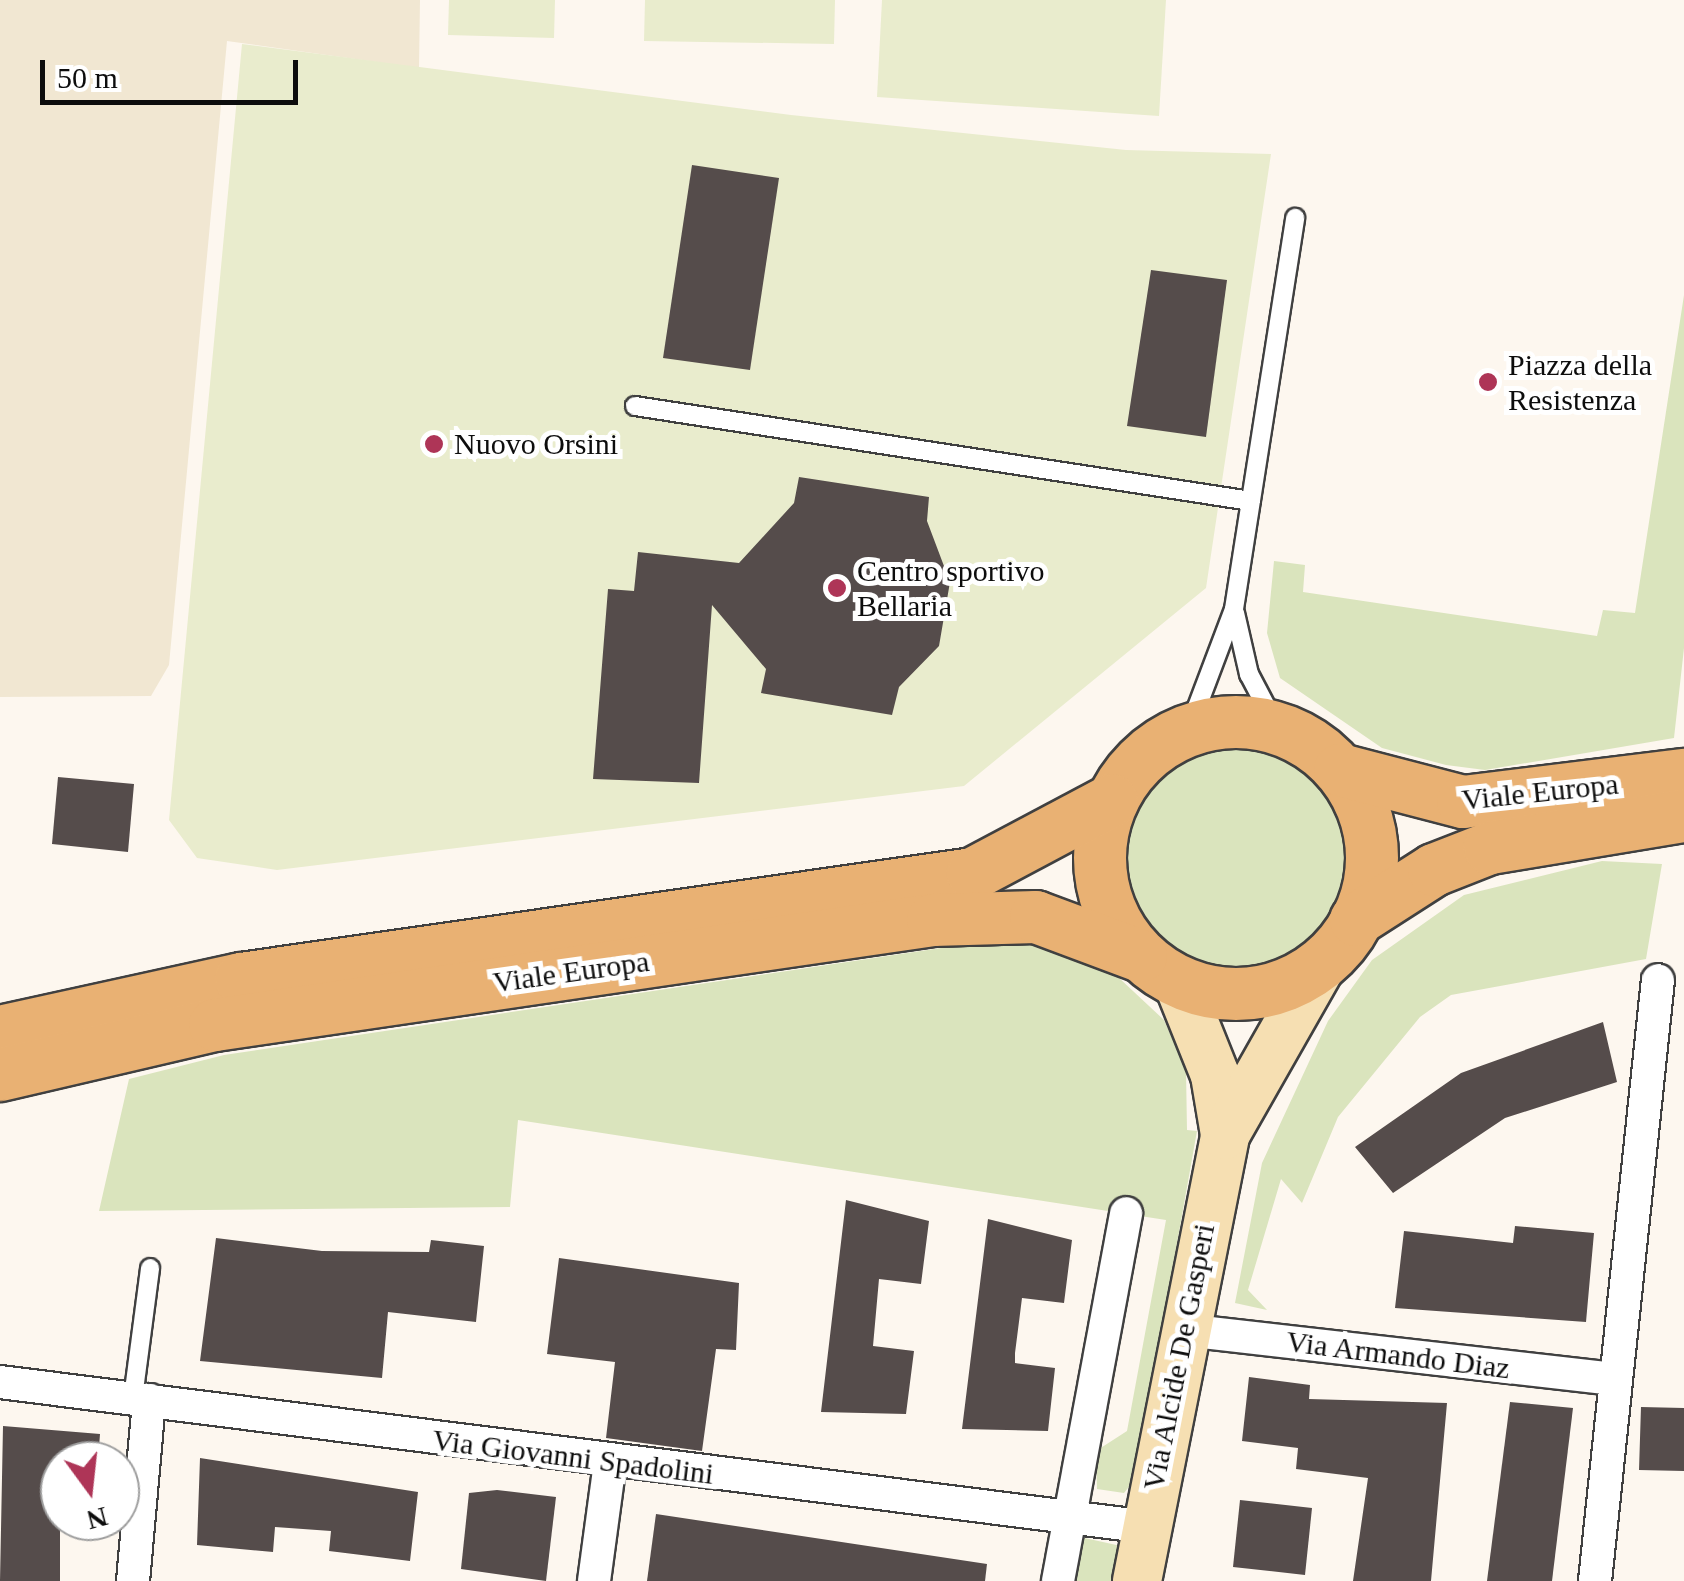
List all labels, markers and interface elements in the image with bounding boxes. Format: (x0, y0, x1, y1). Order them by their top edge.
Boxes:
scale bar (45, 40, 302, 102)
text: 50 m (57, 61, 118, 94)
place label: Piazza della Resistenza (1508, 347, 1652, 418)
marker: Piazza della Resistenza (1477, 371, 1499, 393)
place label: Nuovo Orsini (454, 426, 618, 462)
marker: Nuovo Orsini (423, 433, 445, 455)
place label: Centro sportivo Bellaria (857, 553, 1044, 624)
marker: Centro sportivo Bellaria (826, 577, 848, 599)
street label: Viale Europa (1460, 766, 1620, 818)
street label: Viale Europa (491, 943, 651, 1001)
street label: Via Alcide De Gasperi (1135, 1220, 1223, 1494)
street label: Via Armando Diaz (1283, 1323, 1513, 1387)
street label: Via Giovanni Spadolini (430, 1422, 716, 1492)
north arrow (40, 1441, 140, 1541)
text: N (84, 1501, 111, 1536)

